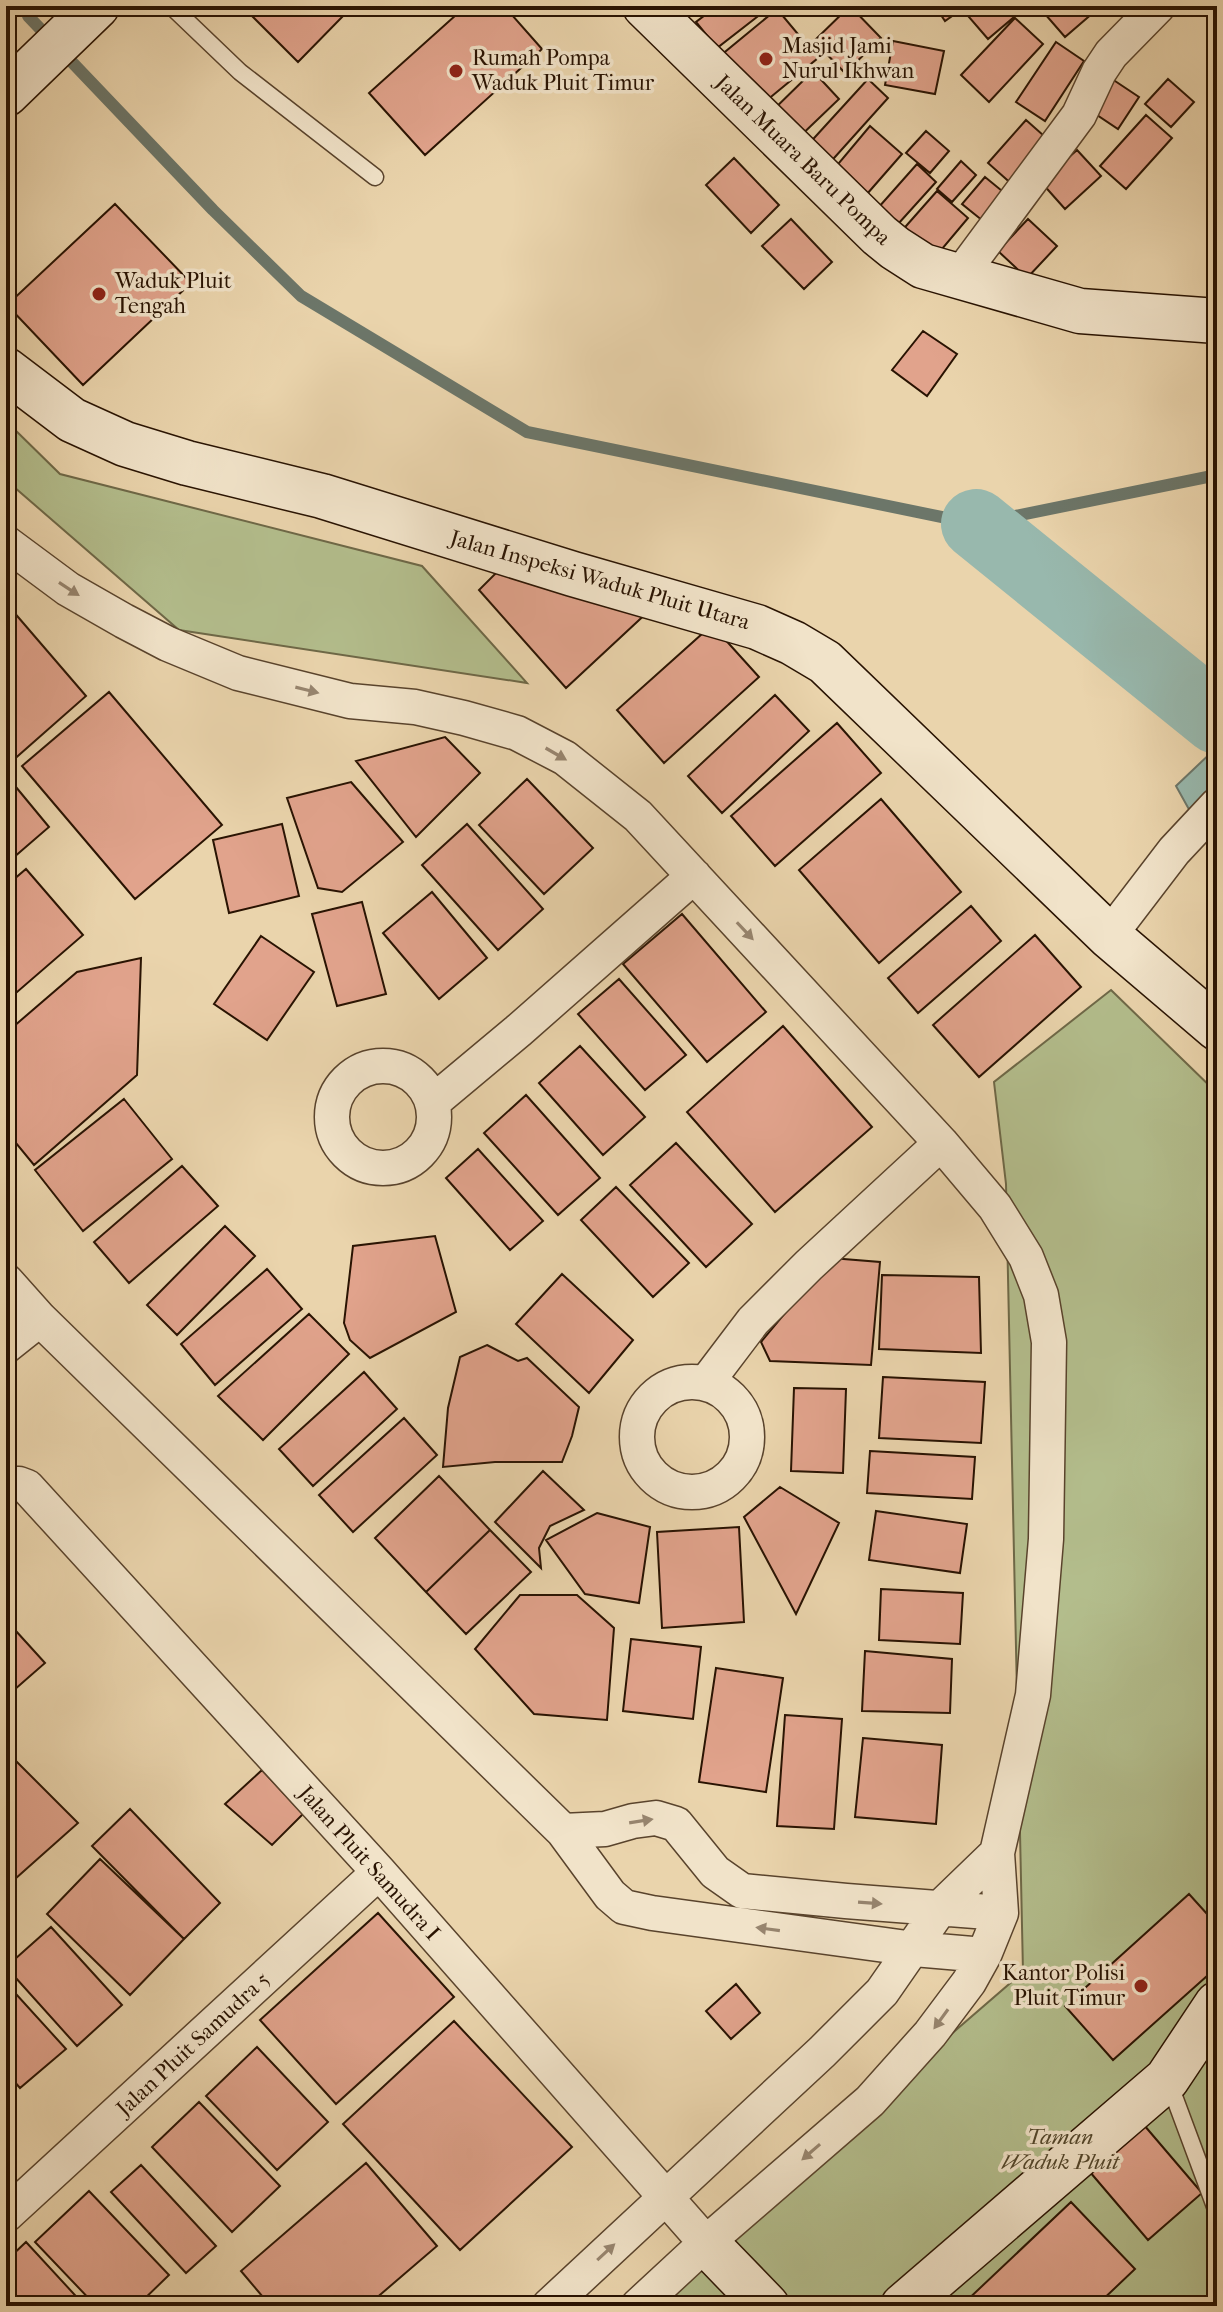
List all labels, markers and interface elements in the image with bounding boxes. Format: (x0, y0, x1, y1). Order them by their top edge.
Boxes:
place label: Masjid Jami Nurul Ikhwan (782, 33, 915, 84)
place label: Rumah Pompa Waduk Pluit Timur (471, 45, 655, 96)
marker: Masjid Jami Nurul Ikhwan (757, 50, 775, 68)
marker: Rumah Pompa Waduk Pluit Timur (447, 62, 465, 80)
street label: Jalan Muara Baru Pompa (708, 68, 897, 251)
place label: Waduk Pluit Tengah (114, 268, 232, 319)
marker: Waduk Pluit Tengah (90, 285, 108, 303)
street label: Jalan Inspeksi Waduk Pluit Utara (445, 524, 754, 636)
one-way arrow (58, 581, 80, 595)
one-way arrow (294, 685, 319, 697)
one-way arrow (545, 747, 568, 761)
one-way arrow (736, 922, 754, 941)
street label: Jalan Pluit Samudra I (291, 1779, 446, 1946)
one-way arrow (628, 1814, 653, 1827)
one-way arrow (858, 1897, 883, 1910)
one-way arrow (755, 1922, 780, 1935)
place label: Kantor Polisi Pluit Timur (1002, 1960, 1126, 2011)
street label: Jalan Pluit Samudra 5 (110, 1966, 275, 2123)
marker: Kantor Polisi Pluit Timur (1132, 1977, 1150, 1995)
one-way arrow (934, 2009, 950, 2030)
park label: Taman Waduk Pluit (1001, 2124, 1120, 2175)
one-way arrow (802, 2143, 821, 2161)
one-way arrow (596, 2244, 615, 2262)

